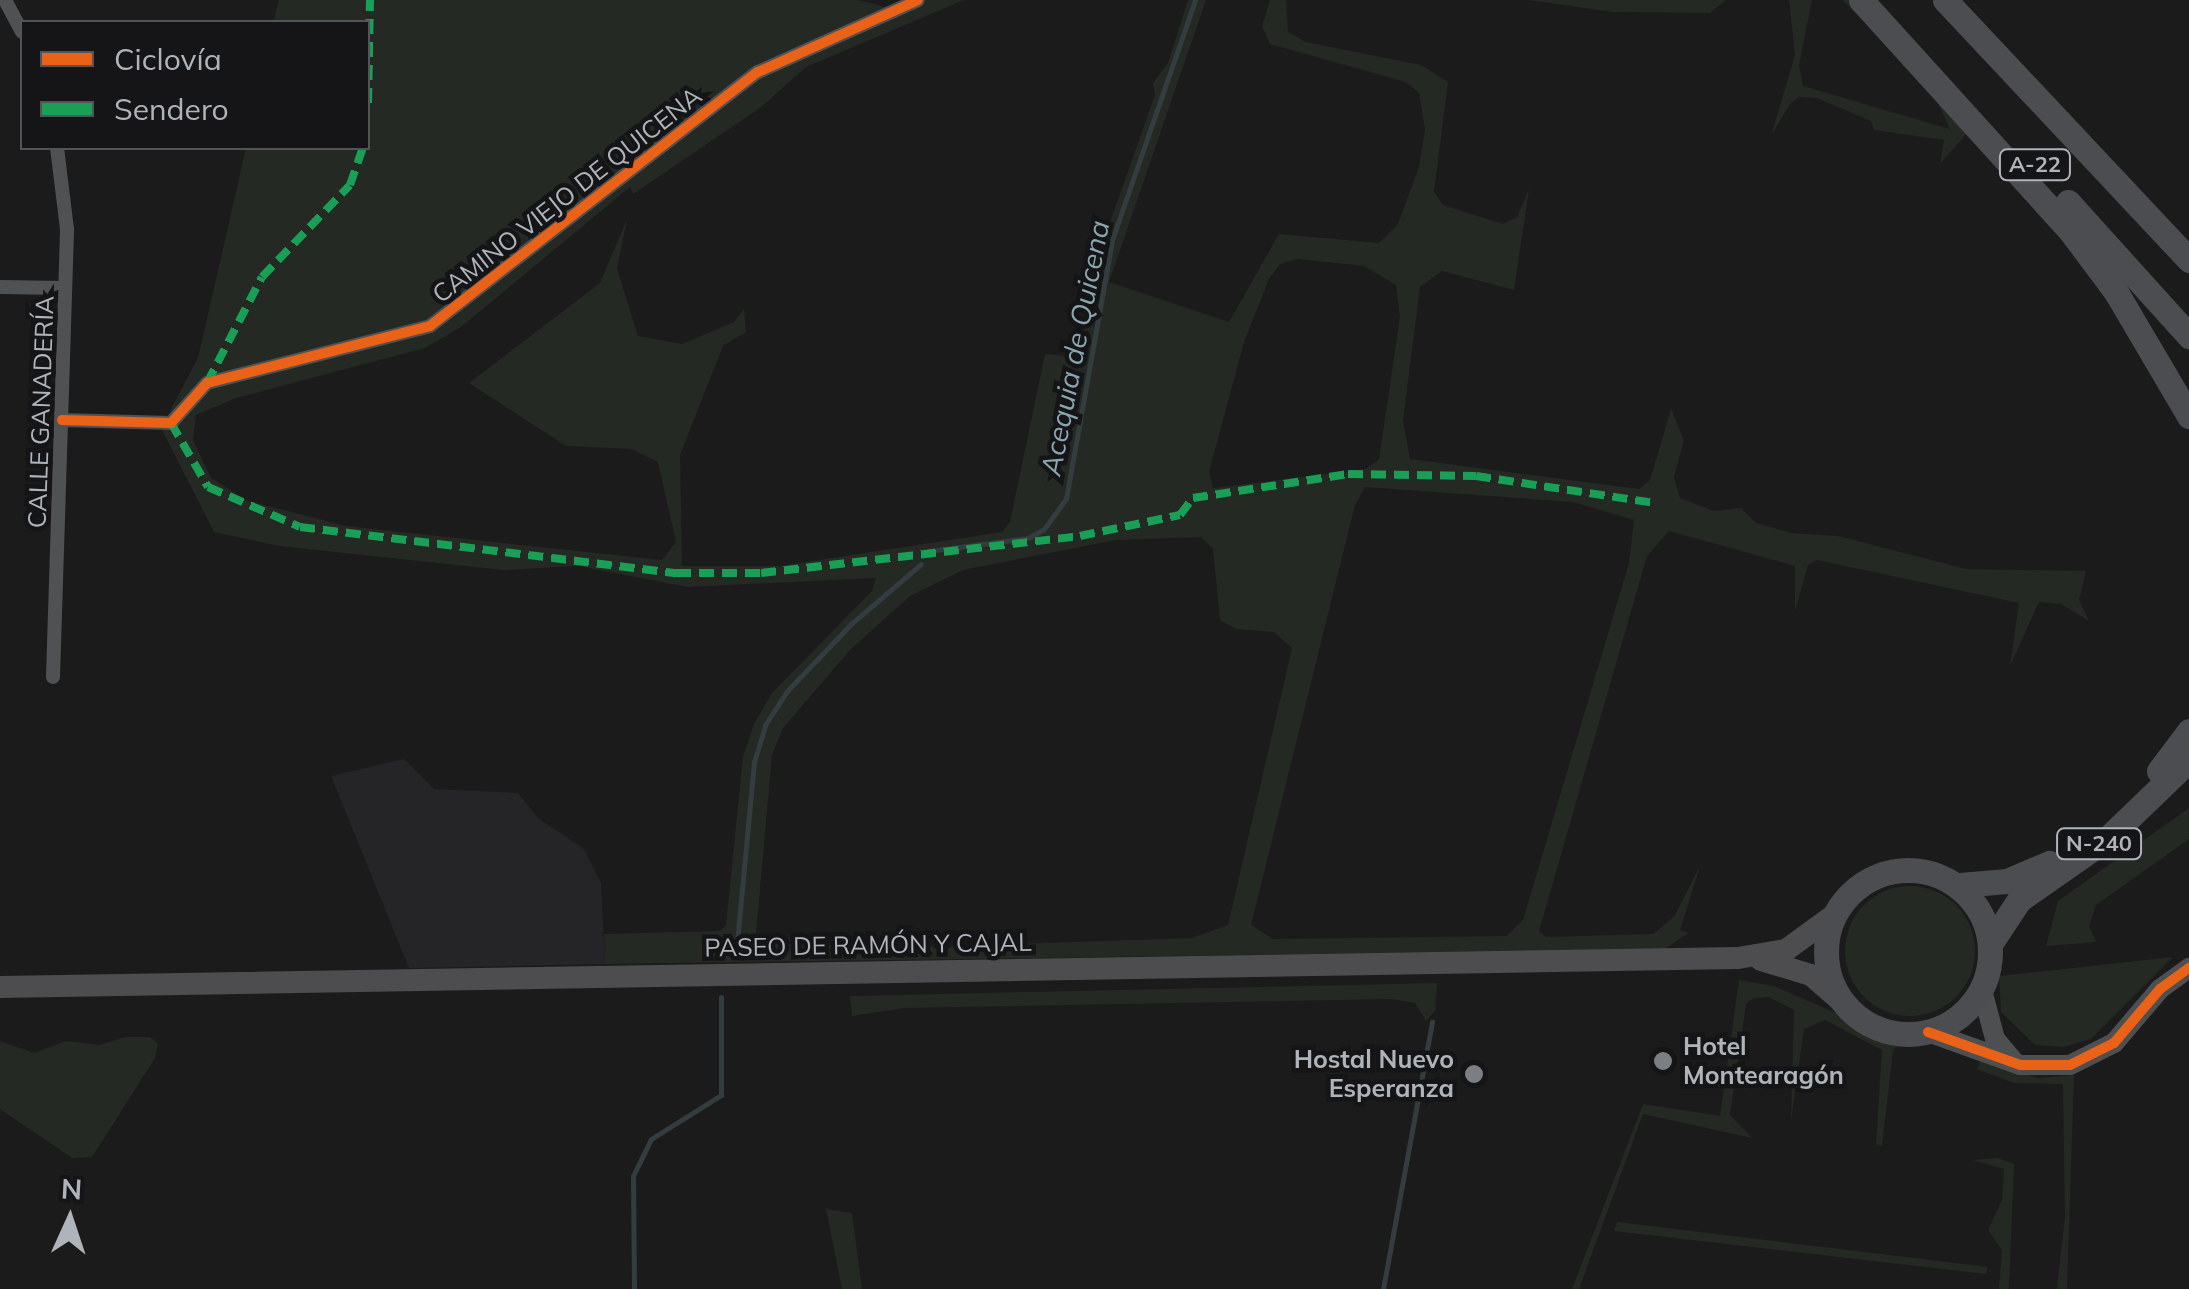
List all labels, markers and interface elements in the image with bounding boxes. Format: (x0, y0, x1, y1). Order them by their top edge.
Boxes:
legend (20, 20, 370, 150)
text: Ciclovía (114, 40, 222, 78)
street label: CAMINO VIEJO DE QUICENA (427, 81, 707, 309)
text: Sendero (114, 90, 229, 128)
road number: A-22 (1998, 148, 2072, 182)
water label: Acequia de Quicena (1034, 218, 1116, 478)
street label: CALLE GANADERÍA (22, 295, 60, 529)
road number: N-240 (2054, 827, 2144, 861)
street label: PASEO DE RAMÓN Y CAJAL (704, 927, 1032, 963)
place label: Hotel Montearagón (1683, 1032, 1844, 1091)
place label: Hostal Nuevo Esperanza (1294, 1045, 1454, 1104)
marker: Hotel Montearagón (1652, 1050, 1674, 1072)
marker: Hostal Nuevo Esperanza (1463, 1063, 1485, 1085)
north arrow (20, 1169, 120, 1269)
text: N (60, 1171, 83, 1207)

